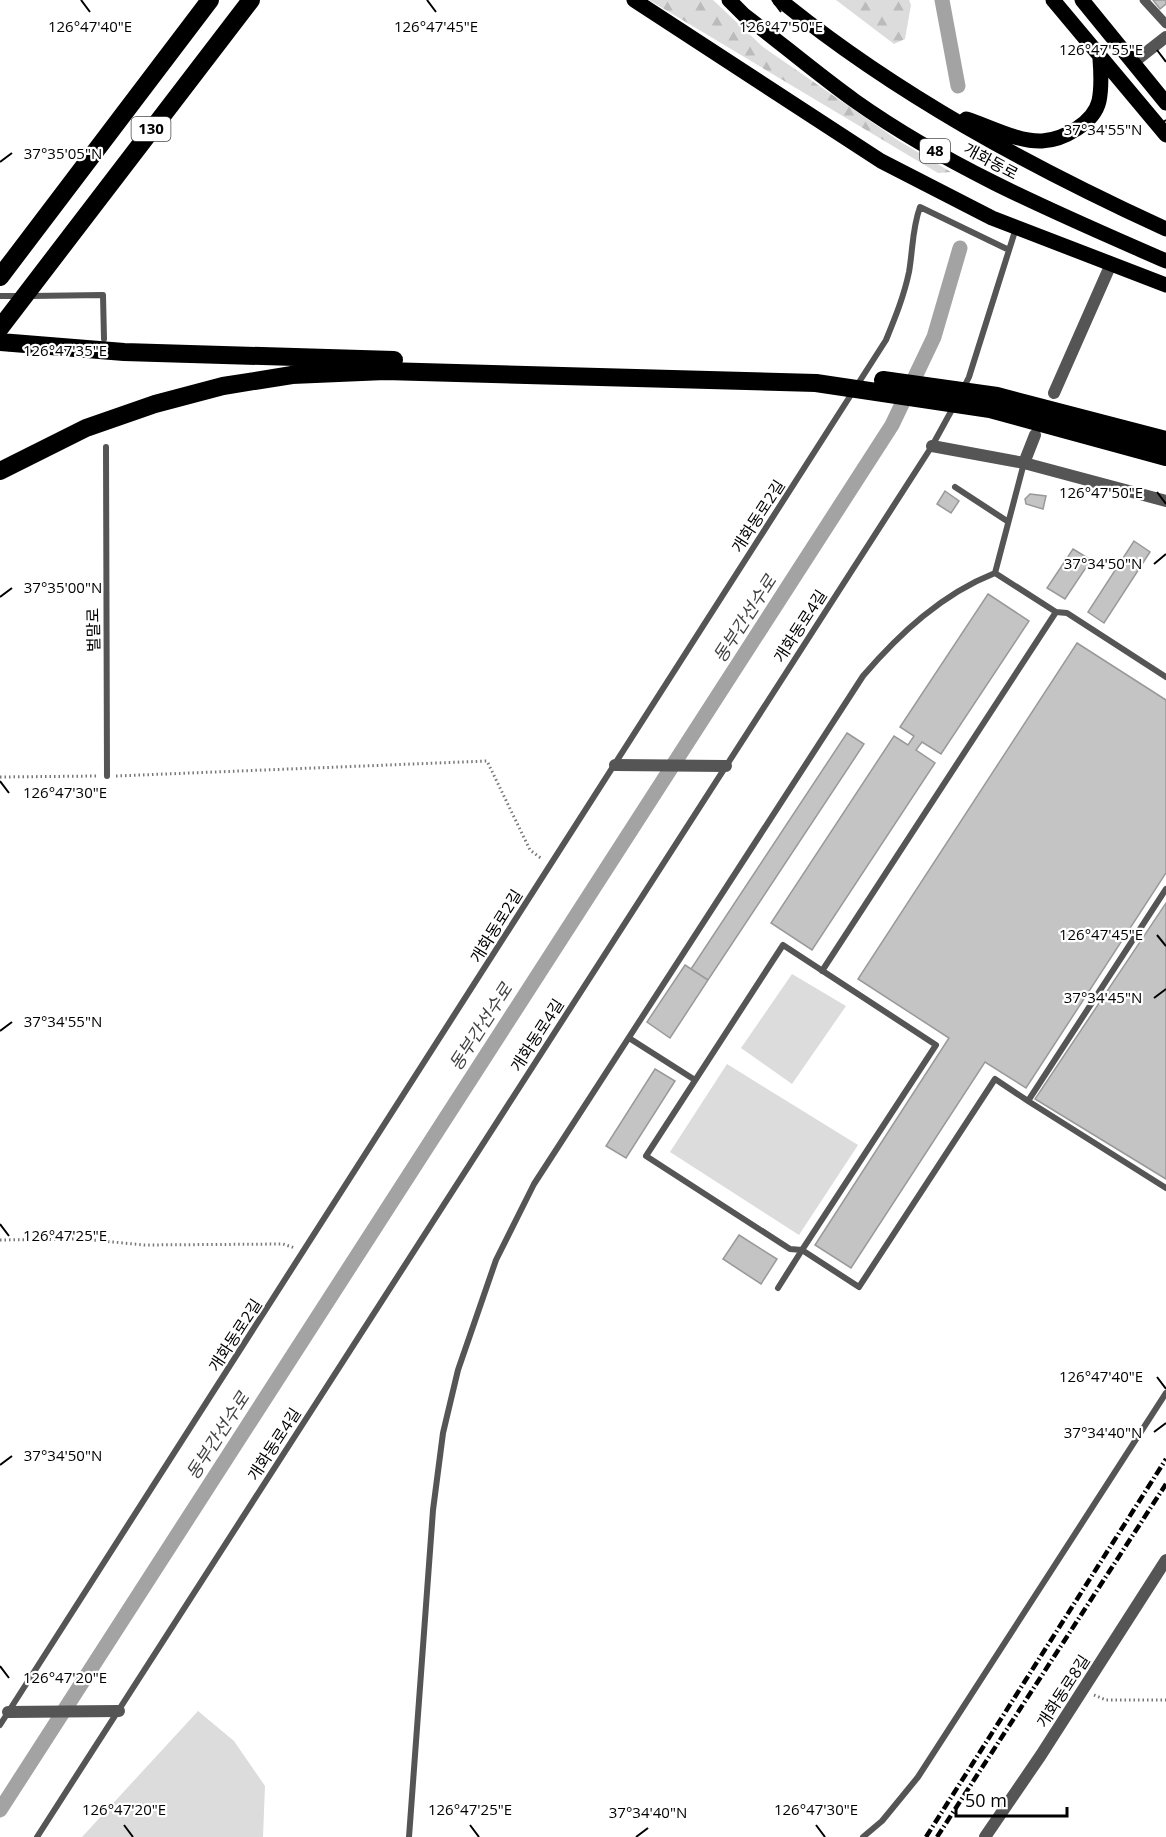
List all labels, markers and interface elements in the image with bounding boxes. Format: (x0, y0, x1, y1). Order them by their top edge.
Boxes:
text: 126°47'40"E (48, 16, 132, 36)
text: 126°47'45"E (394, 16, 478, 36)
text: 126°47'50"E (739, 16, 823, 36)
text: 126°47'55"E (1059, 39, 1143, 59)
road number: 130 (132, 117, 170, 141)
text: 37°34'55"N (1064, 119, 1142, 139)
street label: 개화동로 (960, 137, 1022, 185)
road number: 48 (920, 139, 950, 163)
text: 37°35'05"N (24, 143, 102, 163)
text: 126°47'35"E (23, 340, 107, 360)
street label: 개화동로2길 (726, 475, 790, 557)
text: 126°47'50"E (1059, 482, 1143, 502)
text: 37°34'50"N (1064, 553, 1142, 573)
water label: 동부간선수로 (707, 569, 782, 667)
text: 37°35'00"N (24, 577, 102, 597)
street label: 개화동로4길 (768, 585, 832, 667)
street label: 벌말로 (82, 607, 104, 652)
text: 126°47'30"E (23, 782, 107, 802)
street label: 개화동로2길 (465, 885, 527, 967)
text: 126°47'45"E (1059, 924, 1143, 944)
water label: 동부간선수로 (443, 977, 518, 1075)
text: 37°34'45"N (1064, 987, 1142, 1007)
street label: 개화동로4길 (505, 994, 569, 1076)
text: 37°34'55"N (24, 1011, 102, 1031)
text: 126°47'25"E (23, 1225, 107, 1245)
street label: 개화동로2길 (203, 1294, 267, 1376)
text: 126°47'40"E (1059, 1366, 1143, 1386)
water label: 동부간선수로 (180, 1386, 255, 1484)
street label: 개화동로4길 (242, 1403, 306, 1485)
text: 37°34'40"N (1064, 1422, 1142, 1442)
text: 37°34'50"N (24, 1445, 102, 1465)
street label: 개화동로8길 (1031, 1650, 1095, 1732)
text: 126°47'20"E (23, 1667, 107, 1687)
scale bar (956, 1780, 1067, 1818)
text: 50 m (965, 1788, 1007, 1812)
text: 126°47'20"E (82, 1799, 166, 1819)
text: 126°47'25"E (428, 1799, 512, 1819)
text: 126°47'30"E (774, 1799, 858, 1819)
text: 37°34'40"N (609, 1802, 687, 1822)

